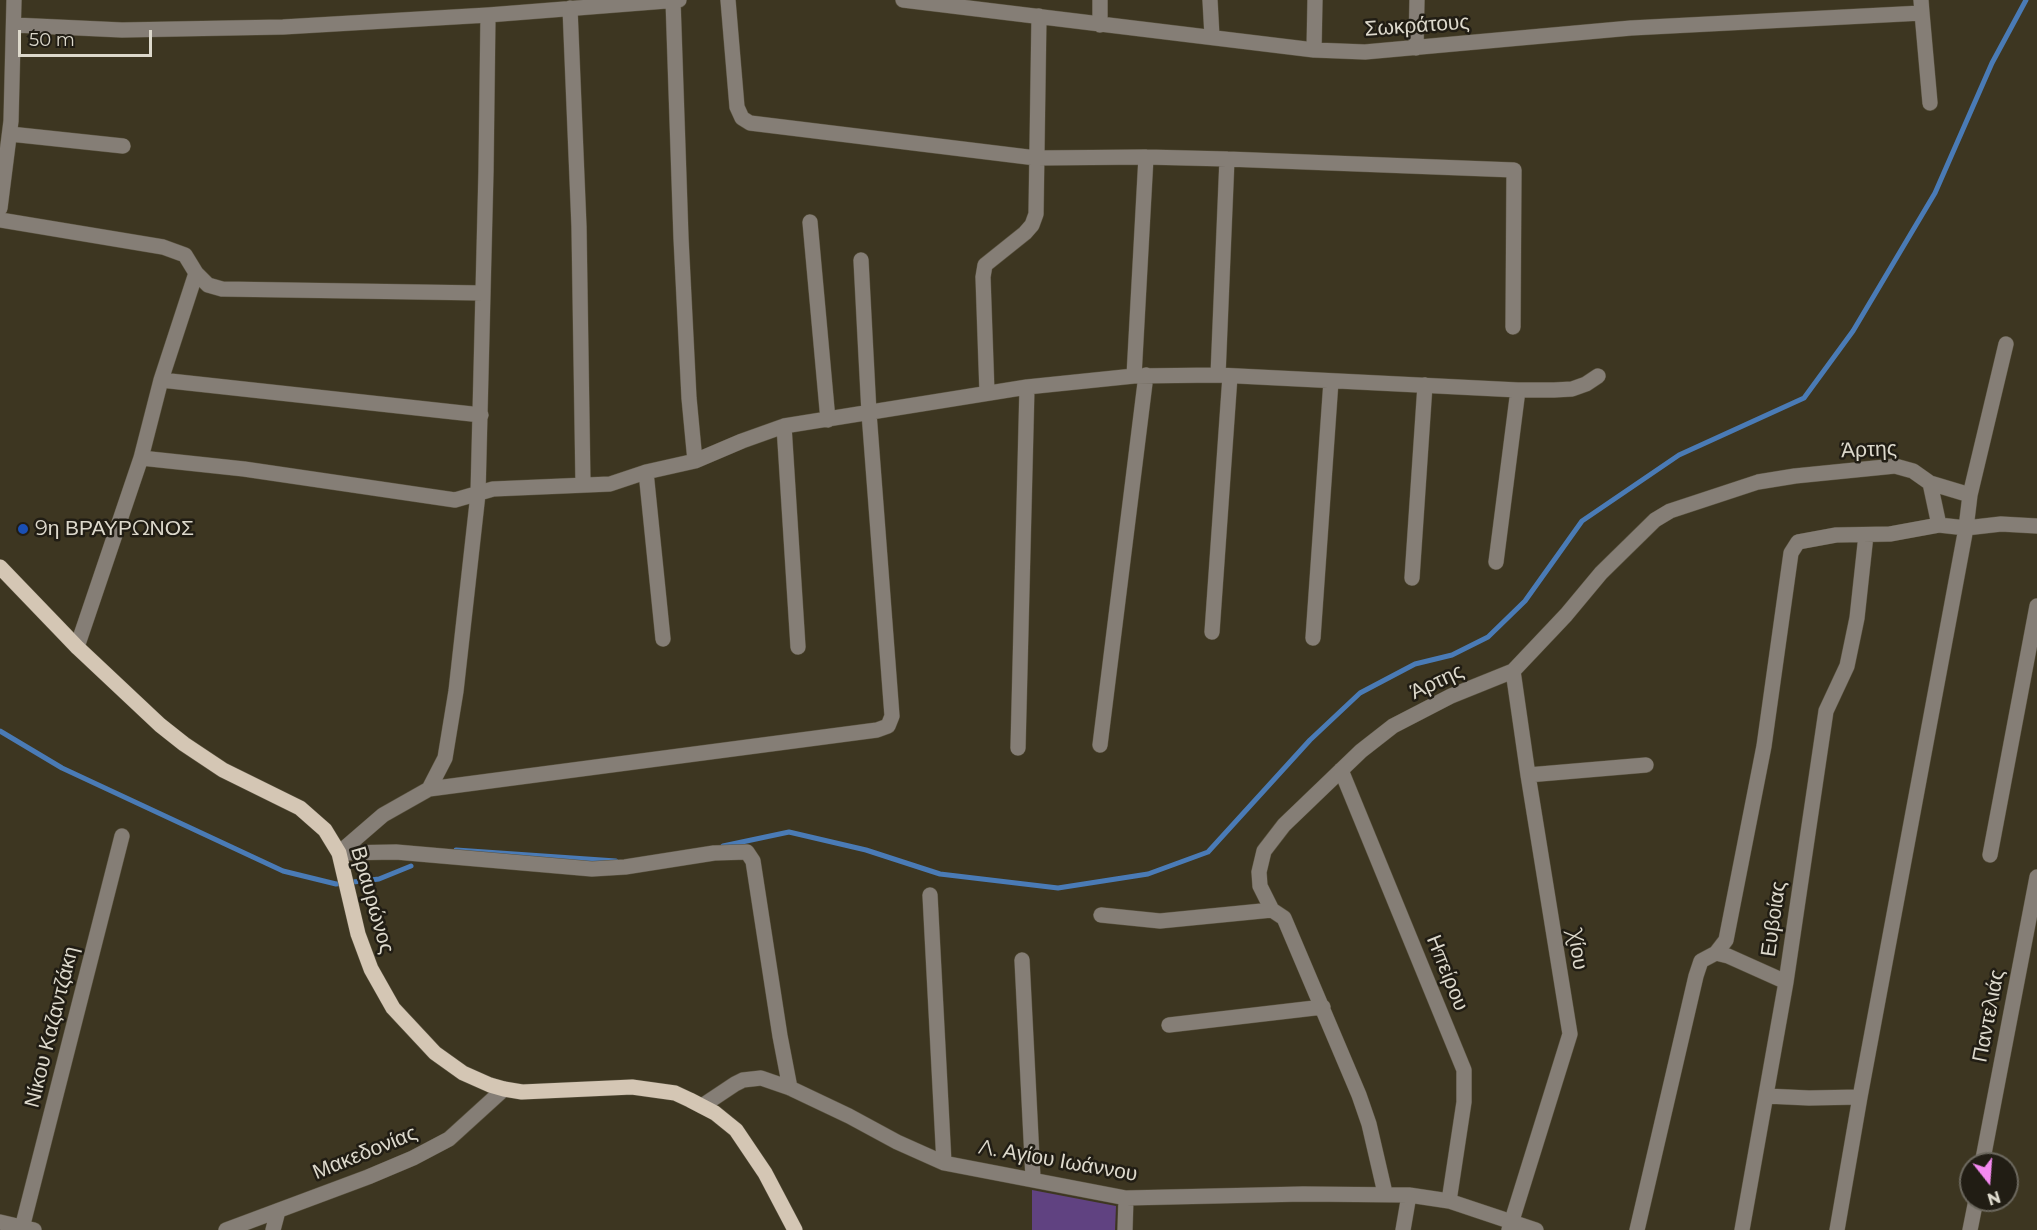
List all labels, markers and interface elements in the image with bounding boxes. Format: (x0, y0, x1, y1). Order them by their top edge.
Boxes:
street label: Σωκράτους (1364, 10, 1470, 42)
scale bar (21, 18, 154, 56)
text: 50 m (29, 29, 75, 51)
street label: Άρτης (1841, 436, 1897, 464)
place label: 9η ΒΡΑΥΡΩΝΟΣ (35, 516, 194, 542)
marker: 9η ΒΡΑΥΡΩΝΟΣ (16, 522, 30, 536)
street label: Άρτης (1406, 659, 1468, 705)
street label: Βραυρώνος (345, 844, 399, 956)
street label: Ευβοίας (1756, 880, 1792, 958)
street label: Χίου (1561, 928, 1593, 972)
street label: Ηπείρου (1420, 931, 1474, 1015)
street label: Νίκου Καζαντζάκη (20, 944, 84, 1110)
street label: Παντελιάς (1968, 968, 2010, 1064)
street label: Μακεδονίας (309, 1121, 421, 1185)
street label: Λ. Αγίου Ιωάννου (977, 1135, 1139, 1187)
north arrow (1959, 1152, 2019, 1212)
text: N (1985, 1187, 2003, 1209)

